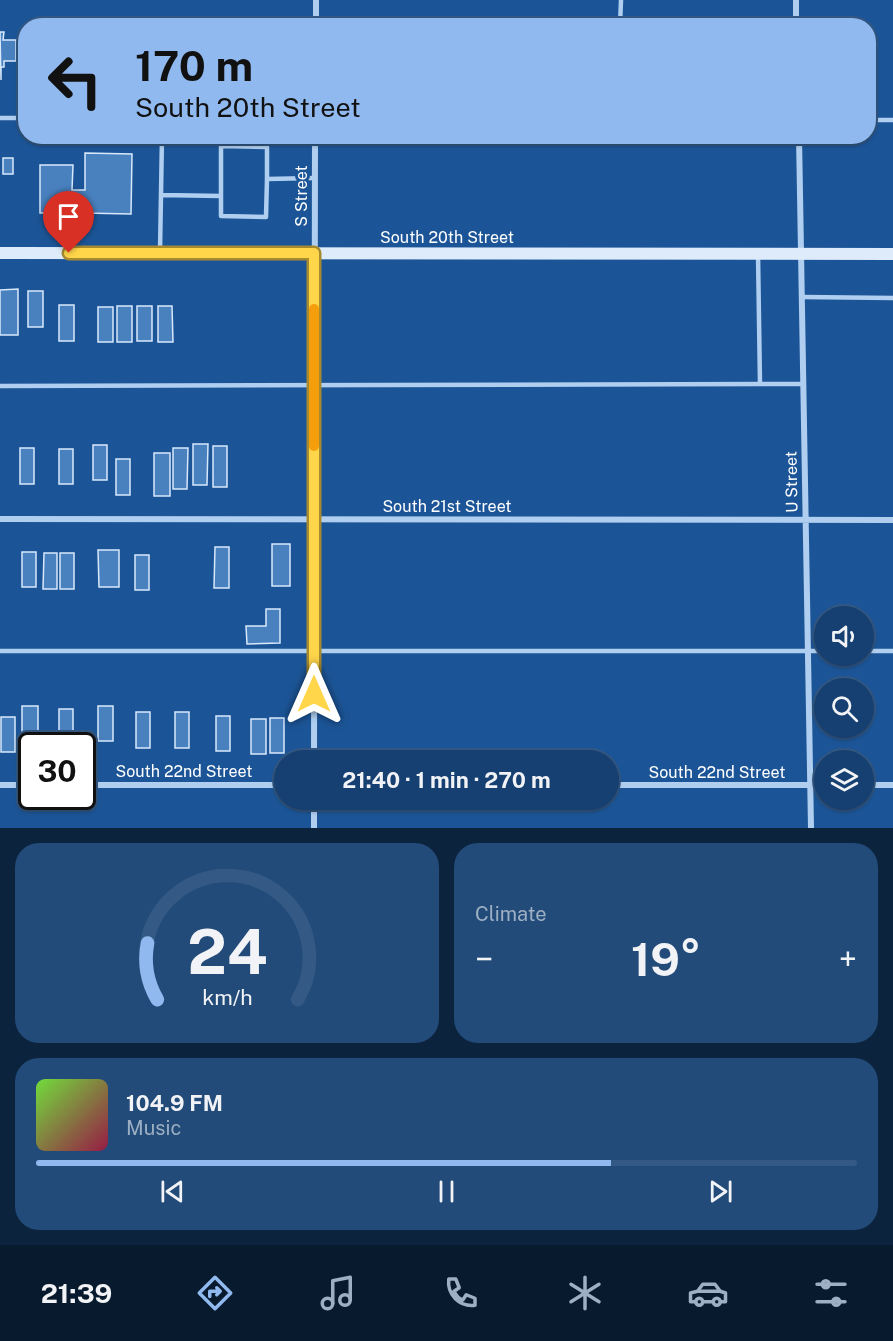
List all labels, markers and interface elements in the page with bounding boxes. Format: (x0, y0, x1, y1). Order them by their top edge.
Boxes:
text: 170 m (135, 41, 253, 90)
icon: left (36, 42, 114, 120)
text: South 20th Street (135, 91, 361, 123)
street label: S Street (292, 165, 311, 227)
pin (43, 191, 94, 253)
icon: arrive (52, 200, 85, 233)
street label: South 20th Street (380, 228, 514, 247)
street label: U Street (781, 451, 802, 513)
street label: South 21st Street (382, 497, 512, 516)
map controls (814, 606, 874, 810)
button: sound (814, 606, 874, 666)
position arrow (282, 662, 346, 726)
button: search (814, 678, 874, 738)
speed limit sign: 30 (18, 732, 96, 810)
button: layers (814, 750, 874, 810)
street label: South 22nd Street (116, 762, 252, 781)
street label: South 22nd Street (649, 763, 785, 782)
text: 21:40 · 1 min · 270 m (342, 767, 551, 793)
text: Climate (475, 902, 547, 926)
text: 24 (187, 915, 267, 988)
text: 19° (631, 933, 701, 986)
text: − (475, 940, 493, 978)
text: + (839, 940, 857, 978)
text: km/h (202, 985, 252, 1010)
text: 104.9 FM (126, 1090, 223, 1116)
text: Music (126, 1116, 181, 1140)
icon: previous (156, 1175, 189, 1208)
icon: pause (430, 1175, 463, 1208)
icon: next (704, 1175, 737, 1208)
icon: directions (194, 1272, 236, 1314)
icon: music (317, 1272, 359, 1314)
icon: phone (440, 1272, 482, 1314)
icon: climate (564, 1272, 606, 1314)
icon: car (687, 1272, 729, 1314)
icon: filters (810, 1272, 852, 1314)
text: 21:39 (41, 1277, 112, 1309)

